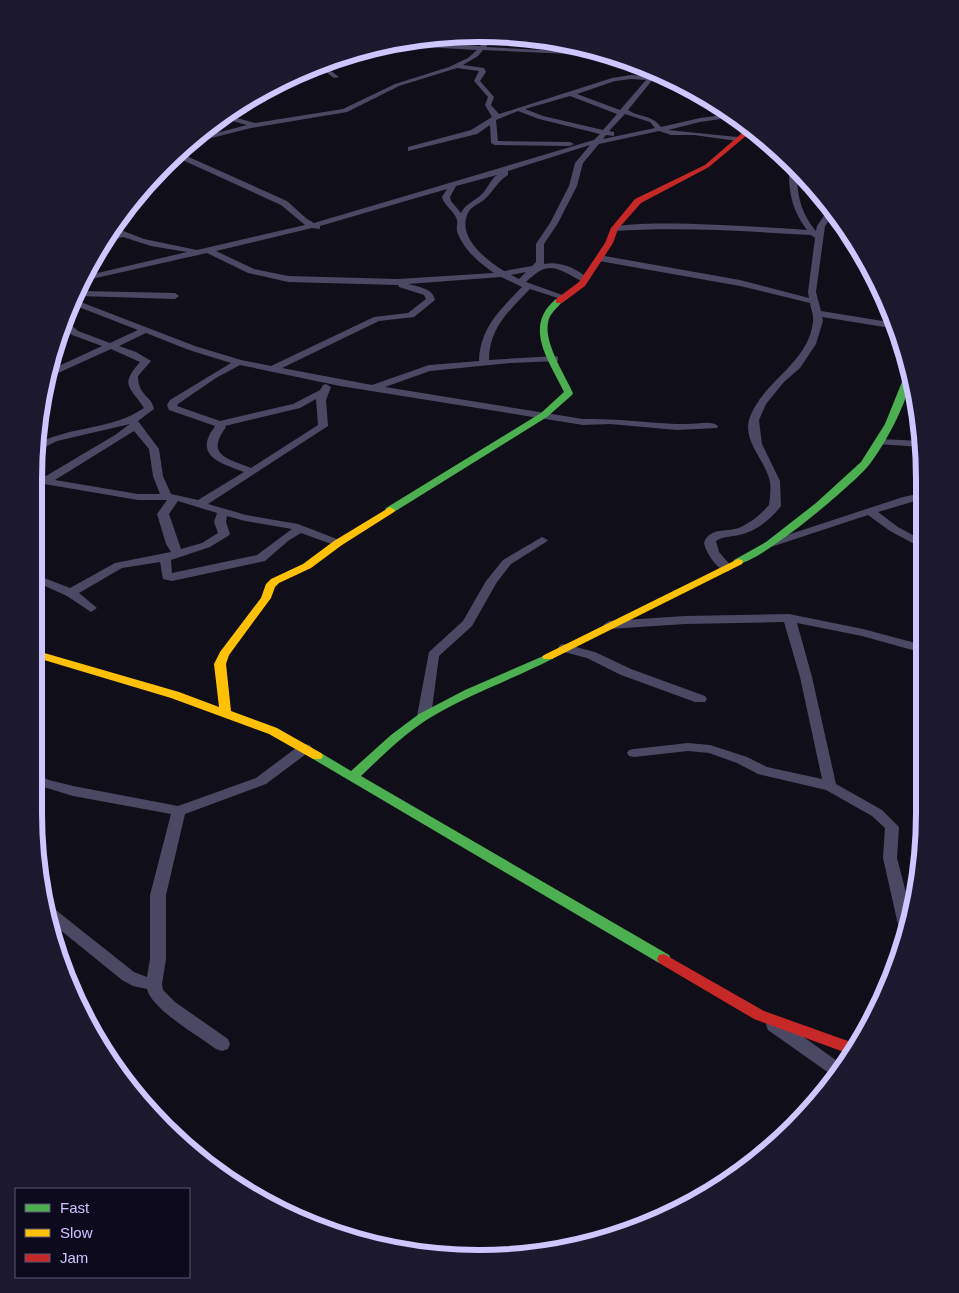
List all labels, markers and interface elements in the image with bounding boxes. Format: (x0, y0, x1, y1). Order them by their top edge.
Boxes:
legend (15, 1188, 190, 1278)
text: Fast (60, 1199, 90, 1216)
text: Slow (60, 1224, 93, 1241)
text: Jam (60, 1249, 88, 1266)

